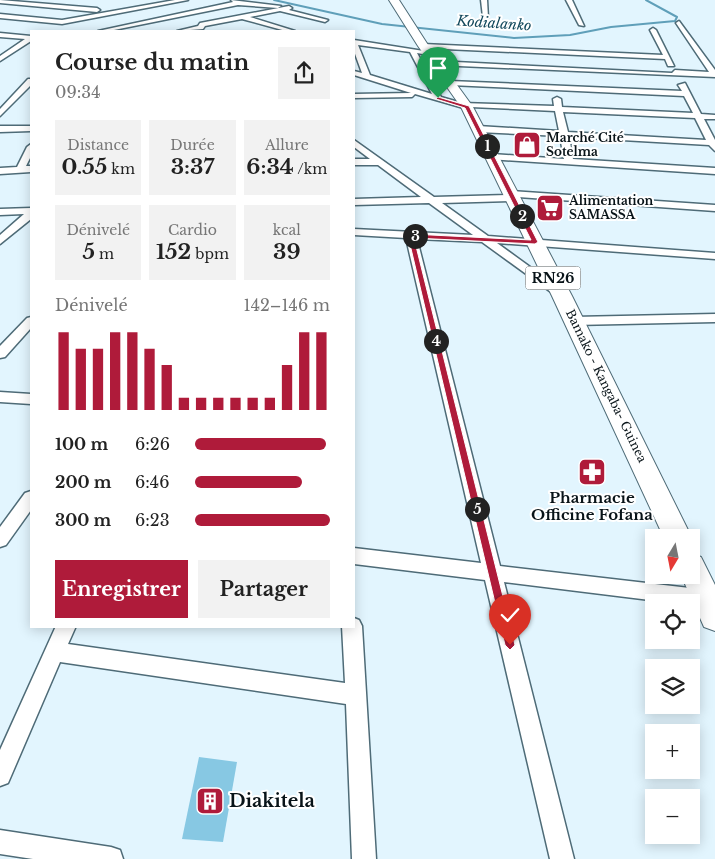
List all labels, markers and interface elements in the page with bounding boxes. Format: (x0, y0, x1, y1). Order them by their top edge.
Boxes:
water label: Kodialanko (455, 11, 532, 35)
button: share (278, 47, 330, 99)
pin (417, 47, 459, 98)
text: Course du matin (55, 49, 249, 76)
icon: arrive (424, 54, 452, 82)
text: 09:34 (55, 82, 101, 102)
shop icon: Marché Cité Sotelma (512, 130, 542, 160)
place label: Marché Cité Sotelma (546, 130, 624, 159)
pin: 1 (474, 134, 500, 158)
text: Distance (67, 136, 129, 154)
text: Durée (170, 136, 215, 154)
text: Allure (265, 136, 309, 154)
text: 1 (484, 137, 491, 155)
text: 0.55 (61, 154, 107, 180)
text: 3:37 (171, 154, 214, 180)
text: 6:34 (246, 154, 294, 180)
text: km (107, 160, 135, 178)
text: /km (294, 160, 327, 178)
supermarket icon: Alimentation SAMASSA (535, 193, 565, 223)
place label: Alimentation SAMASSA (568, 193, 654, 222)
pin: 2 (510, 204, 534, 228)
text: 2 (518, 207, 527, 225)
text: Dénivelé (66, 221, 130, 239)
text: Cardio (168, 221, 217, 239)
text: kcal (273, 221, 301, 239)
pin: 3 (402, 224, 428, 248)
text: 3 (411, 227, 420, 245)
text: 5 (82, 239, 95, 265)
text: 152 (156, 239, 191, 265)
text: 39 (273, 239, 301, 265)
text: m (95, 245, 114, 263)
text: bpm (191, 245, 229, 263)
road number: RN26 (526, 266, 580, 290)
text: Dénivelé (55, 295, 128, 315)
text: 142–146 m (244, 295, 330, 315)
street label: Bamako - Kangaba- Guinea (563, 307, 650, 465)
pin: 4 (424, 328, 448, 354)
text: 4 (432, 332, 441, 350)
text: 100 m (55, 434, 108, 454)
text: 6:26 (135, 434, 170, 454)
pharmacy icon: Pharmacie Officine Fofana (577, 457, 607, 487)
text: 200 m (55, 472, 112, 492)
text: 6:46 (135, 472, 170, 492)
place label: Pharmacie Officine Fofana (531, 488, 653, 524)
pin: 5 (464, 496, 490, 522)
text: 5 (473, 500, 482, 518)
text: 300 m (55, 510, 111, 530)
text: 6:23 (135, 510, 170, 530)
north arrow (645, 529, 700, 584)
map controls (645, 529, 700, 844)
button: Enregistrer (55, 560, 188, 618)
button: Partager (198, 560, 330, 618)
pin (489, 594, 531, 645)
button: locate (645, 594, 700, 649)
icon: check (496, 601, 524, 629)
button: layers (645, 659, 700, 714)
button: + (645, 724, 700, 779)
building icon: Diakitela (195, 786, 225, 816)
button: − (645, 789, 700, 844)
place label: Diakitela (229, 790, 316, 812)

